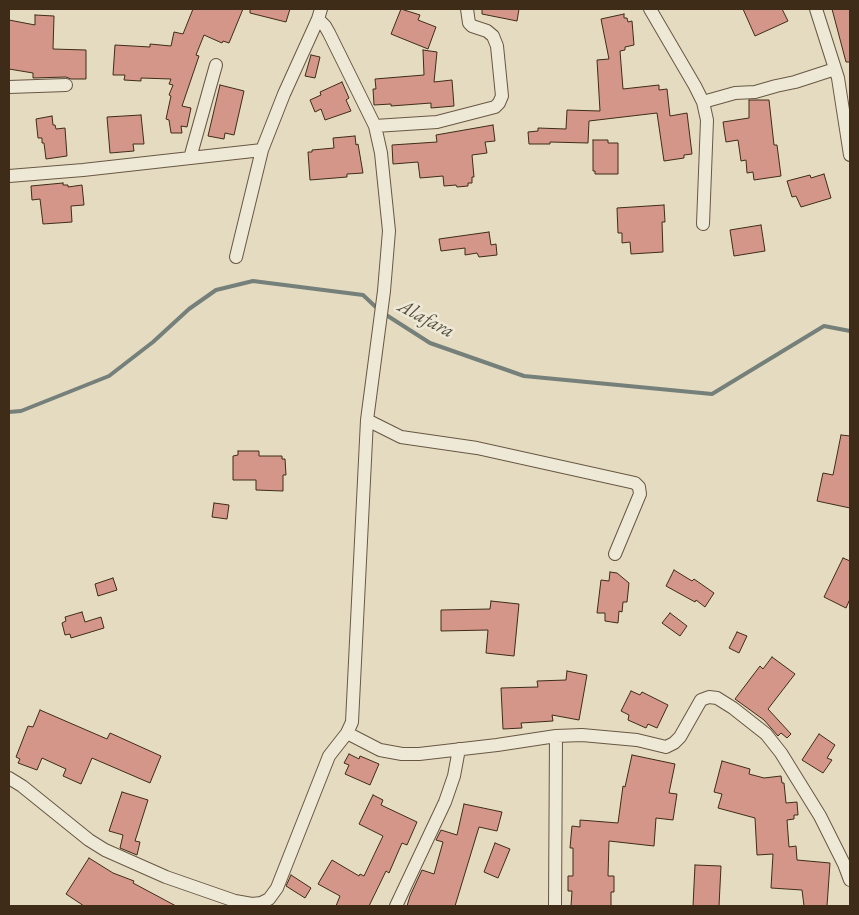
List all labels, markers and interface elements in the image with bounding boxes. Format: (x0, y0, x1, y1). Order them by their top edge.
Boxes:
water label: Alafara (394, 294, 458, 344)

